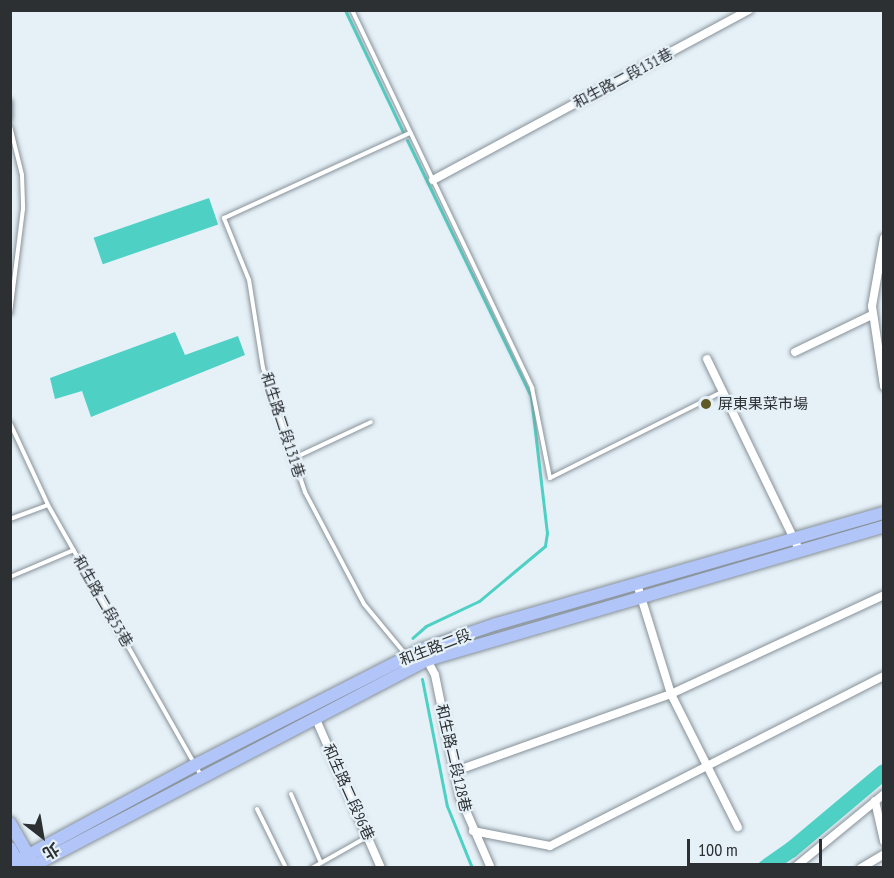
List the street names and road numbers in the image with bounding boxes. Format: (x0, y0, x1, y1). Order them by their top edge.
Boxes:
street label: 和生路二段131巷 (570, 44, 676, 112)
street label: 和生路二段131巷 (257, 370, 309, 480)
street label: 和生路二段53巷 (69, 552, 137, 650)
street label: 和生路二段 (397, 625, 473, 669)
street label: 和生路二段128巷 (433, 702, 475, 814)
street label: 和生路二段96巷 (320, 741, 378, 843)

